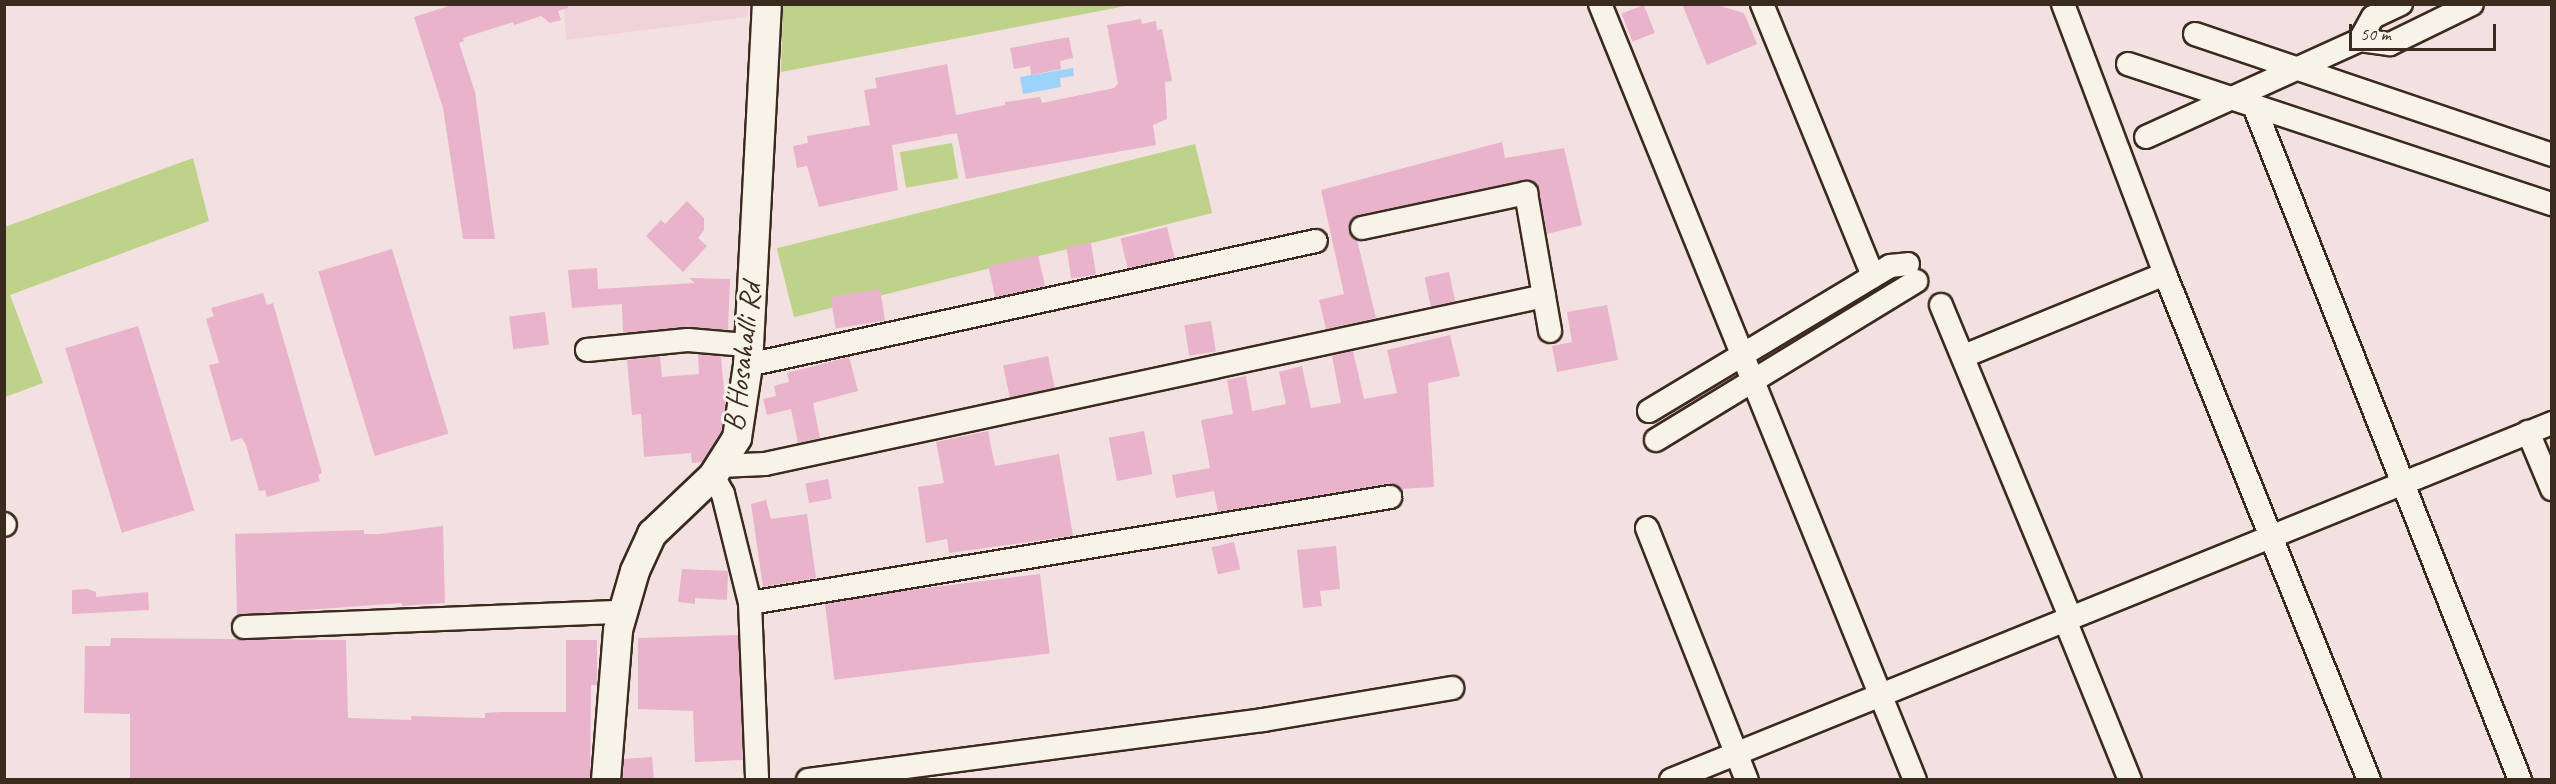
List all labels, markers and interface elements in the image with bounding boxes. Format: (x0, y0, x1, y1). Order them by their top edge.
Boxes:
scale bar (2352, 12, 2499, 50)
text: 50 m (2360, 23, 2391, 45)
street label: B Hosahalli Rd (715, 281, 769, 433)

